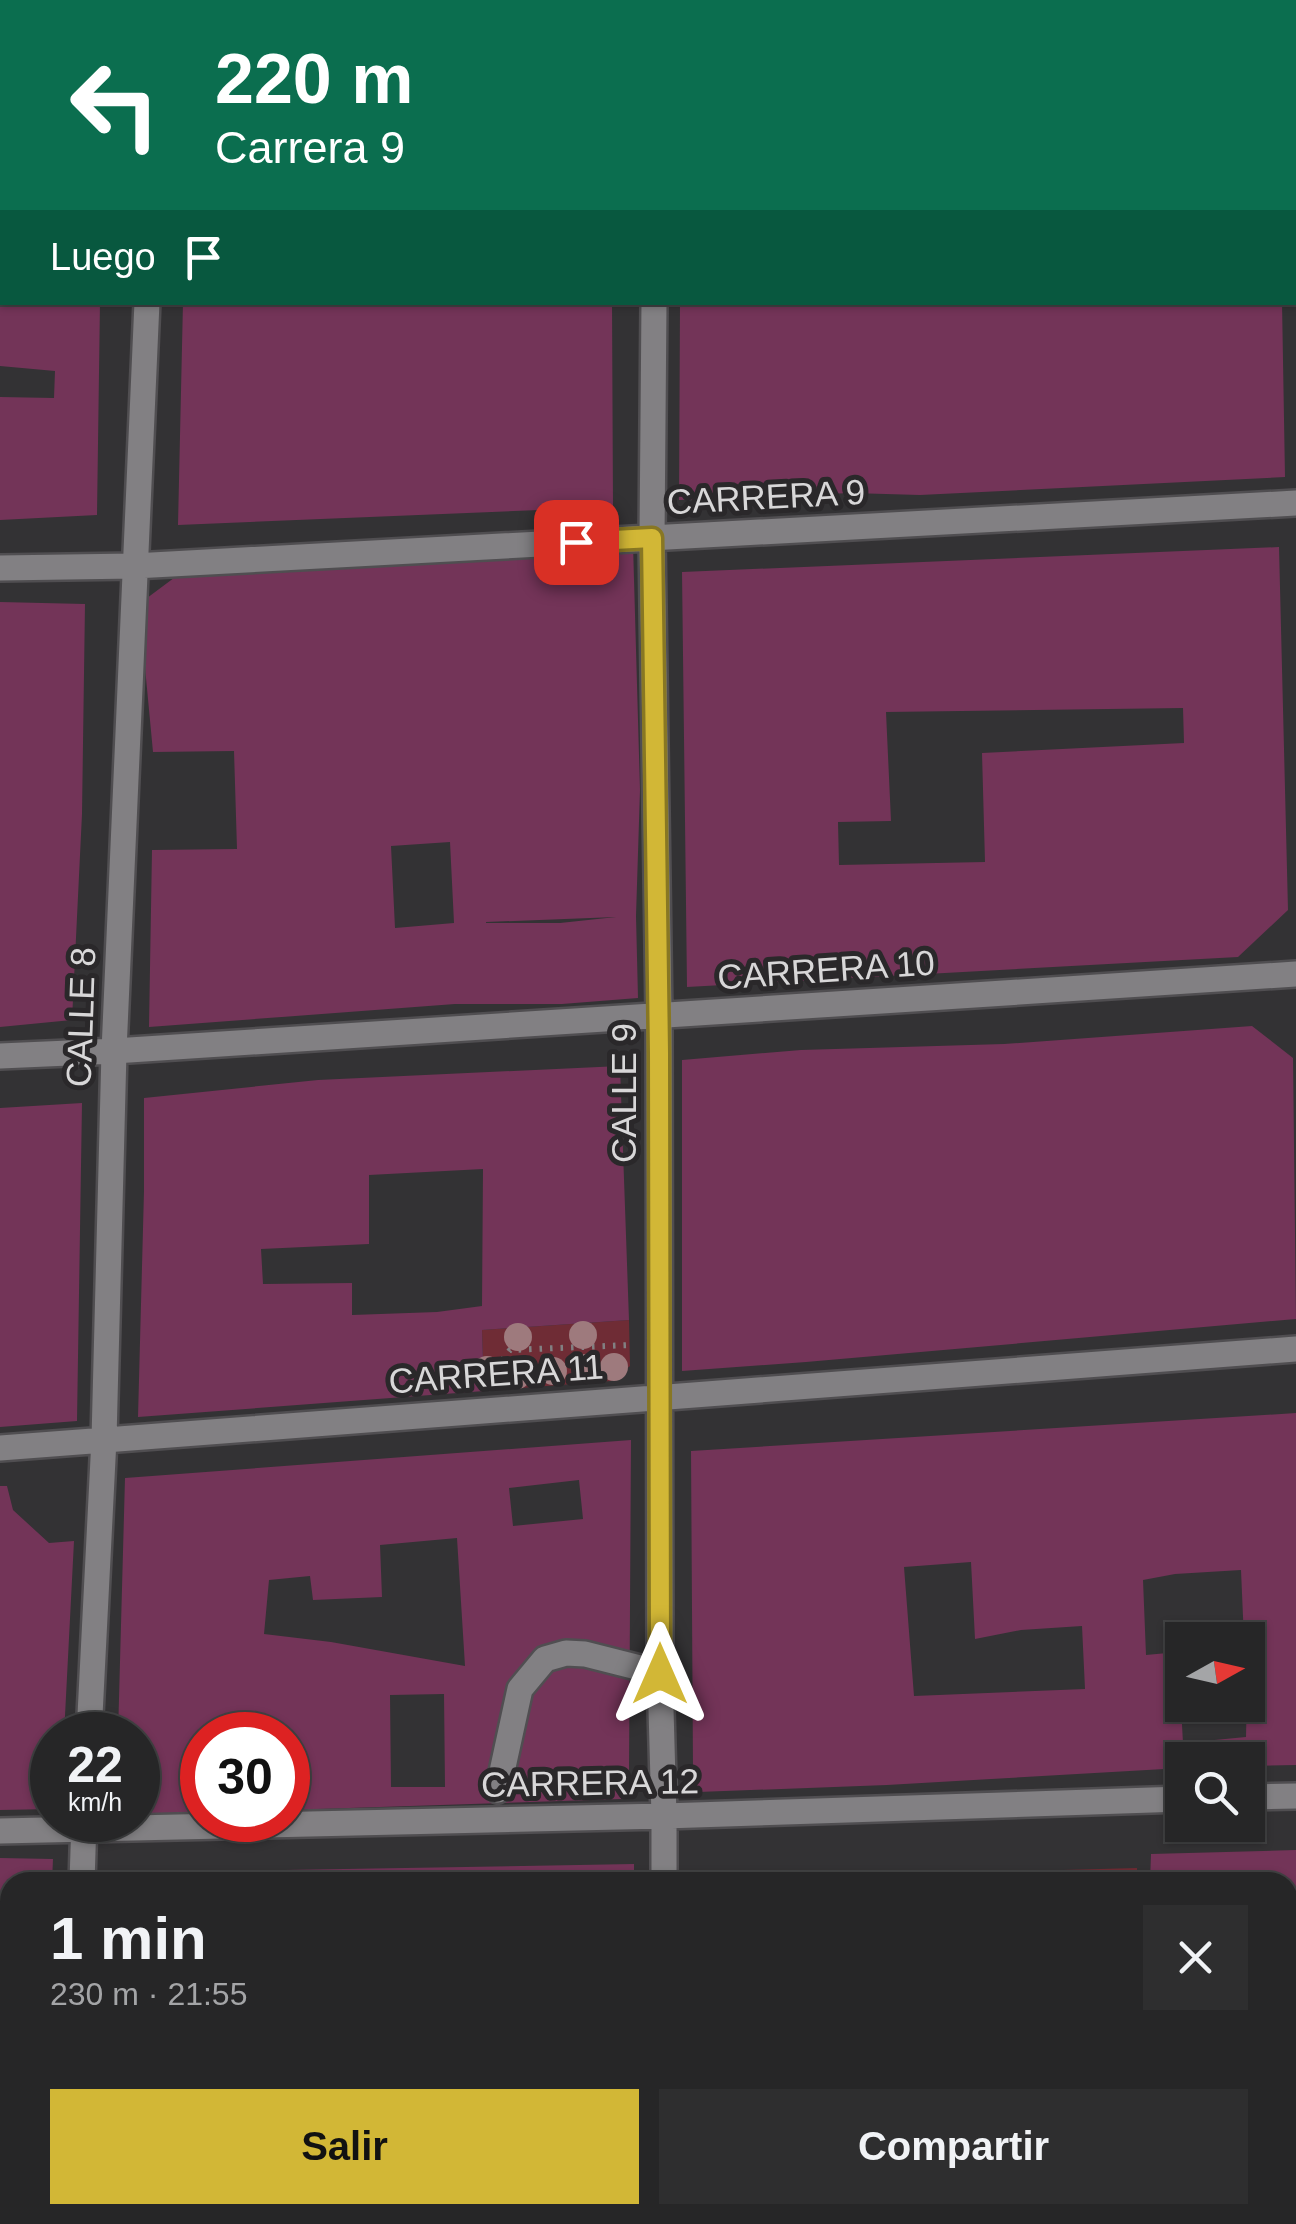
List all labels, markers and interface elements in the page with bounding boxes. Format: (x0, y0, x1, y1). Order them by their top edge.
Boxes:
icon: left (50, 40, 180, 170)
text: 220 m (215, 40, 413, 118)
text: Carrera 9 (215, 122, 405, 173)
icon: arrive (176, 230, 231, 285)
text: Luego (50, 236, 156, 278)
street label: CARRERA 9 (666, 472, 866, 521)
pin (534, 500, 619, 585)
icon: arrive (549, 515, 604, 570)
street label: CARRERA 10 (716, 942, 936, 997)
street label: CALLE 8 (59, 946, 102, 1088)
street label: CALLE 9 (604, 1023, 643, 1163)
street label: CARRERA 11 (387, 1347, 605, 1400)
position arrow (608, 1622, 712, 1726)
north arrow (1165, 1622, 1265, 1722)
map controls (1165, 1622, 1265, 1842)
speed limit sign: 30 (180, 1712, 310, 1842)
text: 22 (67, 1737, 123, 1793)
button: search (1165, 1742, 1265, 1842)
street label: CARRERA 12 (481, 1761, 699, 1804)
text: km/h (68, 1788, 122, 1816)
text: 1 min (50, 1905, 207, 1972)
button: close (1143, 1905, 1248, 2010)
text: 230 m · 21:55 (50, 1976, 247, 2012)
button: Salir (50, 2089, 639, 2204)
button: Compartir (659, 2089, 1248, 2204)

